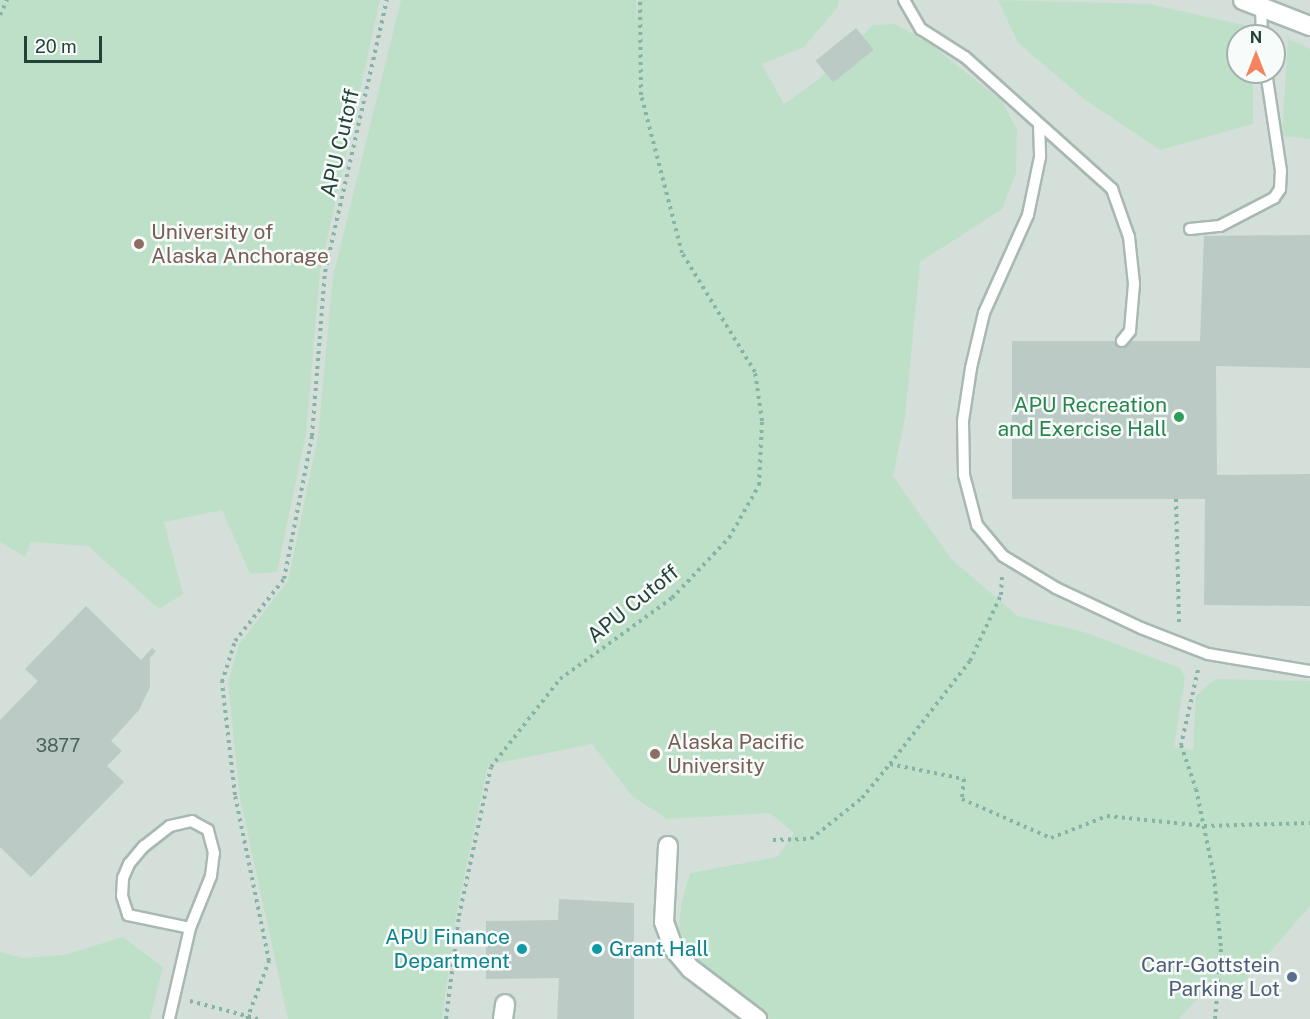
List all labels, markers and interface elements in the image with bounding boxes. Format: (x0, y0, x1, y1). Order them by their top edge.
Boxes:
scale bar (27, 24, 105, 62)
north arrow (1226, 24, 1286, 84)
text: N (1250, 28, 1262, 47)
text: 20 m (35, 36, 77, 57)
street label: APU Cutoff (315, 86, 365, 200)
place label: University of Alaska Anchorage (151, 219, 329, 269)
marker: University of Alaska Anchorage (132, 237, 146, 251)
place label: APU Recreation and Exercise Hall (997, 392, 1167, 442)
marker: APU Recreation and Exercise Hall (1172, 410, 1186, 424)
street label: APU Cutoff (582, 560, 684, 648)
place label: Alaska Pacific University (667, 729, 805, 779)
house number: 3877 (36, 735, 80, 757)
marker: Alaska Pacific University (648, 747, 662, 761)
place label: APU Finance Department (385, 924, 510, 974)
place label: Grant Hall (609, 936, 709, 962)
marker: APU Finance Department (515, 942, 529, 956)
marker: Grant Hall (590, 942, 604, 956)
place label: Carr-Gottstein Parking Lot (1141, 952, 1280, 1002)
marker: Carr-Gottstein Parking Lot (1285, 970, 1299, 984)

